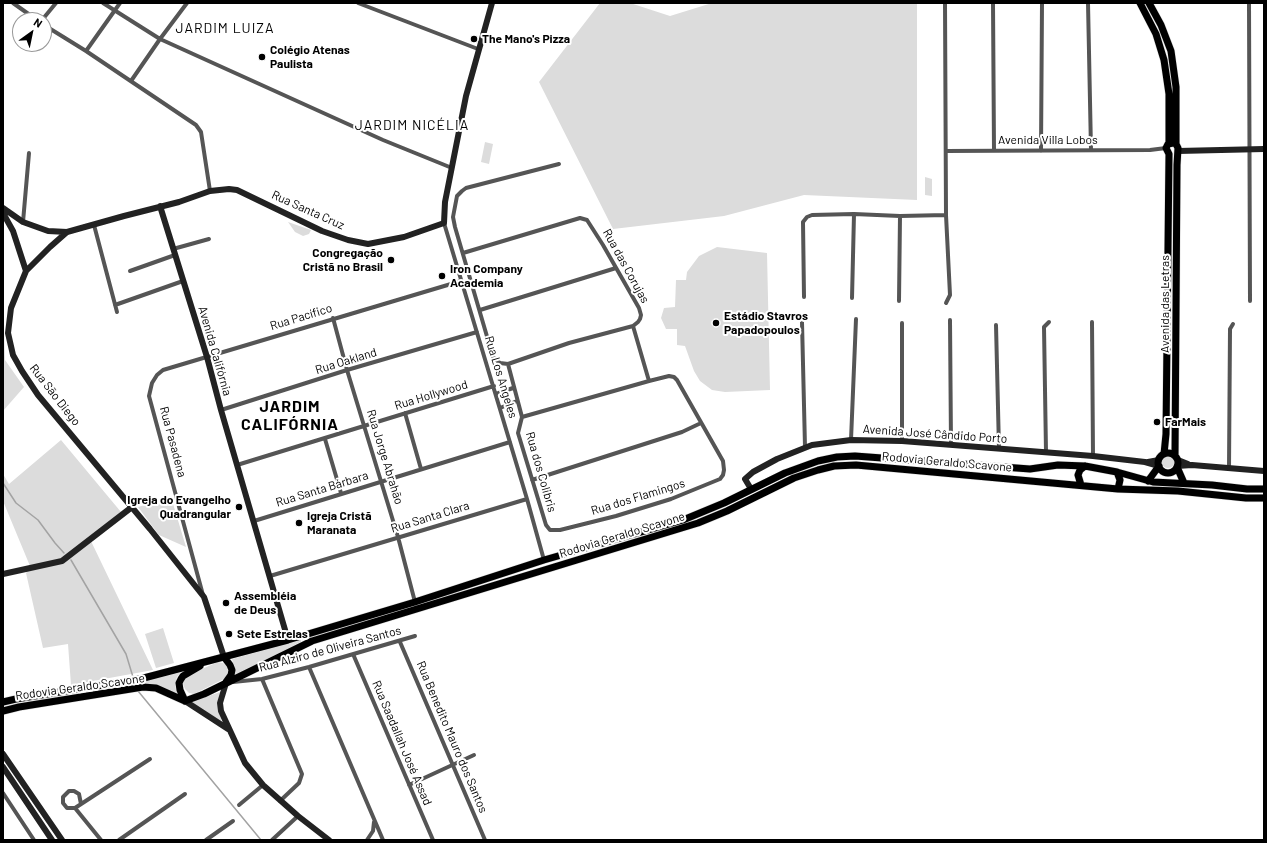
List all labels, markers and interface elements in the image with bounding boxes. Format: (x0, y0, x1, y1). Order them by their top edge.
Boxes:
north arrow (12, 12, 52, 52)
text: N (32, 15, 45, 30)
district label: JARDIM LUIZA (176, 20, 274, 36)
place label: The Mano's Pizza (482, 32, 570, 46)
marker: The Mano's Pizza (469, 34, 479, 44)
place label: Colégio Atenas Paulista (270, 43, 350, 71)
marker: Colégio Atenas Paulista (257, 52, 267, 62)
district label: JARDIM NICÉLIA (355, 117, 469, 133)
street label: Avenida Villa Lobos (998, 133, 1098, 147)
street label: Rua Santa Cruz (269, 188, 347, 232)
street label: Rua das Corujas (600, 226, 652, 306)
place label: Congregação Cristã no Brasil (303, 246, 383, 274)
marker: Congregação Cristã no Brasil (386, 255, 396, 265)
street label: Avenida das Letras (1158, 255, 1172, 353)
place label: Iron Company Academia (450, 262, 523, 290)
marker: Iron Company Academia (437, 271, 447, 281)
street label: Rua Pacífico (268, 301, 334, 333)
street label: Avenida Califórnia (195, 304, 235, 398)
place label: Estádio Stavros Papadopoulos (724, 309, 808, 337)
marker: Estádio Stavros Papadopoulos (711, 318, 721, 328)
street label: Rua Los Angeles (482, 334, 520, 420)
street label: Rua Oakland (313, 345, 379, 377)
street label: Rua São Diego (27, 361, 83, 429)
street label: Rua Hollywood (393, 377, 469, 413)
district label: JARDIM CALIFÓRNIA (241, 397, 339, 435)
street label: Rua Pasadena (157, 405, 189, 479)
street label: Rua Jorge Abrahão (364, 408, 406, 506)
place label: FarMais (1165, 415, 1206, 429)
marker: FarMais (1152, 417, 1162, 427)
street label: Avenida José Cândido Porto (862, 422, 1008, 446)
street label: Rua dos Colibris (523, 430, 559, 514)
street label: Rodovia Geraldo Scavone (881, 449, 1013, 475)
street label: Rua Santa Bárbara (274, 468, 370, 510)
street label: Rua dos Flamingos (589, 476, 687, 518)
place label: Igreja do Evangelho Quadrangular (127, 493, 231, 521)
street label: Rua Santa Clara (389, 498, 471, 536)
marker: Igreja do Evangelho Quadrangular (234, 502, 244, 512)
place label: Igreja Cristã Maranata (307, 509, 371, 537)
street label: Rodovia Geraldo Scavone (557, 509, 687, 561)
marker: Igreja Cristã Maranata (294, 518, 304, 528)
place label: Assembléia de Deus (234, 589, 296, 617)
marker: Assembléia de Deus (221, 598, 231, 608)
street label: Rua Alziro de Oliveira Santos (257, 623, 403, 675)
place label: Sete Estrelas (237, 627, 308, 641)
marker: Sete Estrelas (224, 629, 234, 639)
street label: Rua Benedito Mauro dos Santos (413, 659, 491, 815)
street label: Rodovia Geraldo Scavone (14, 671, 146, 703)
street label: Rua Saadallah José Assad (369, 678, 435, 808)

